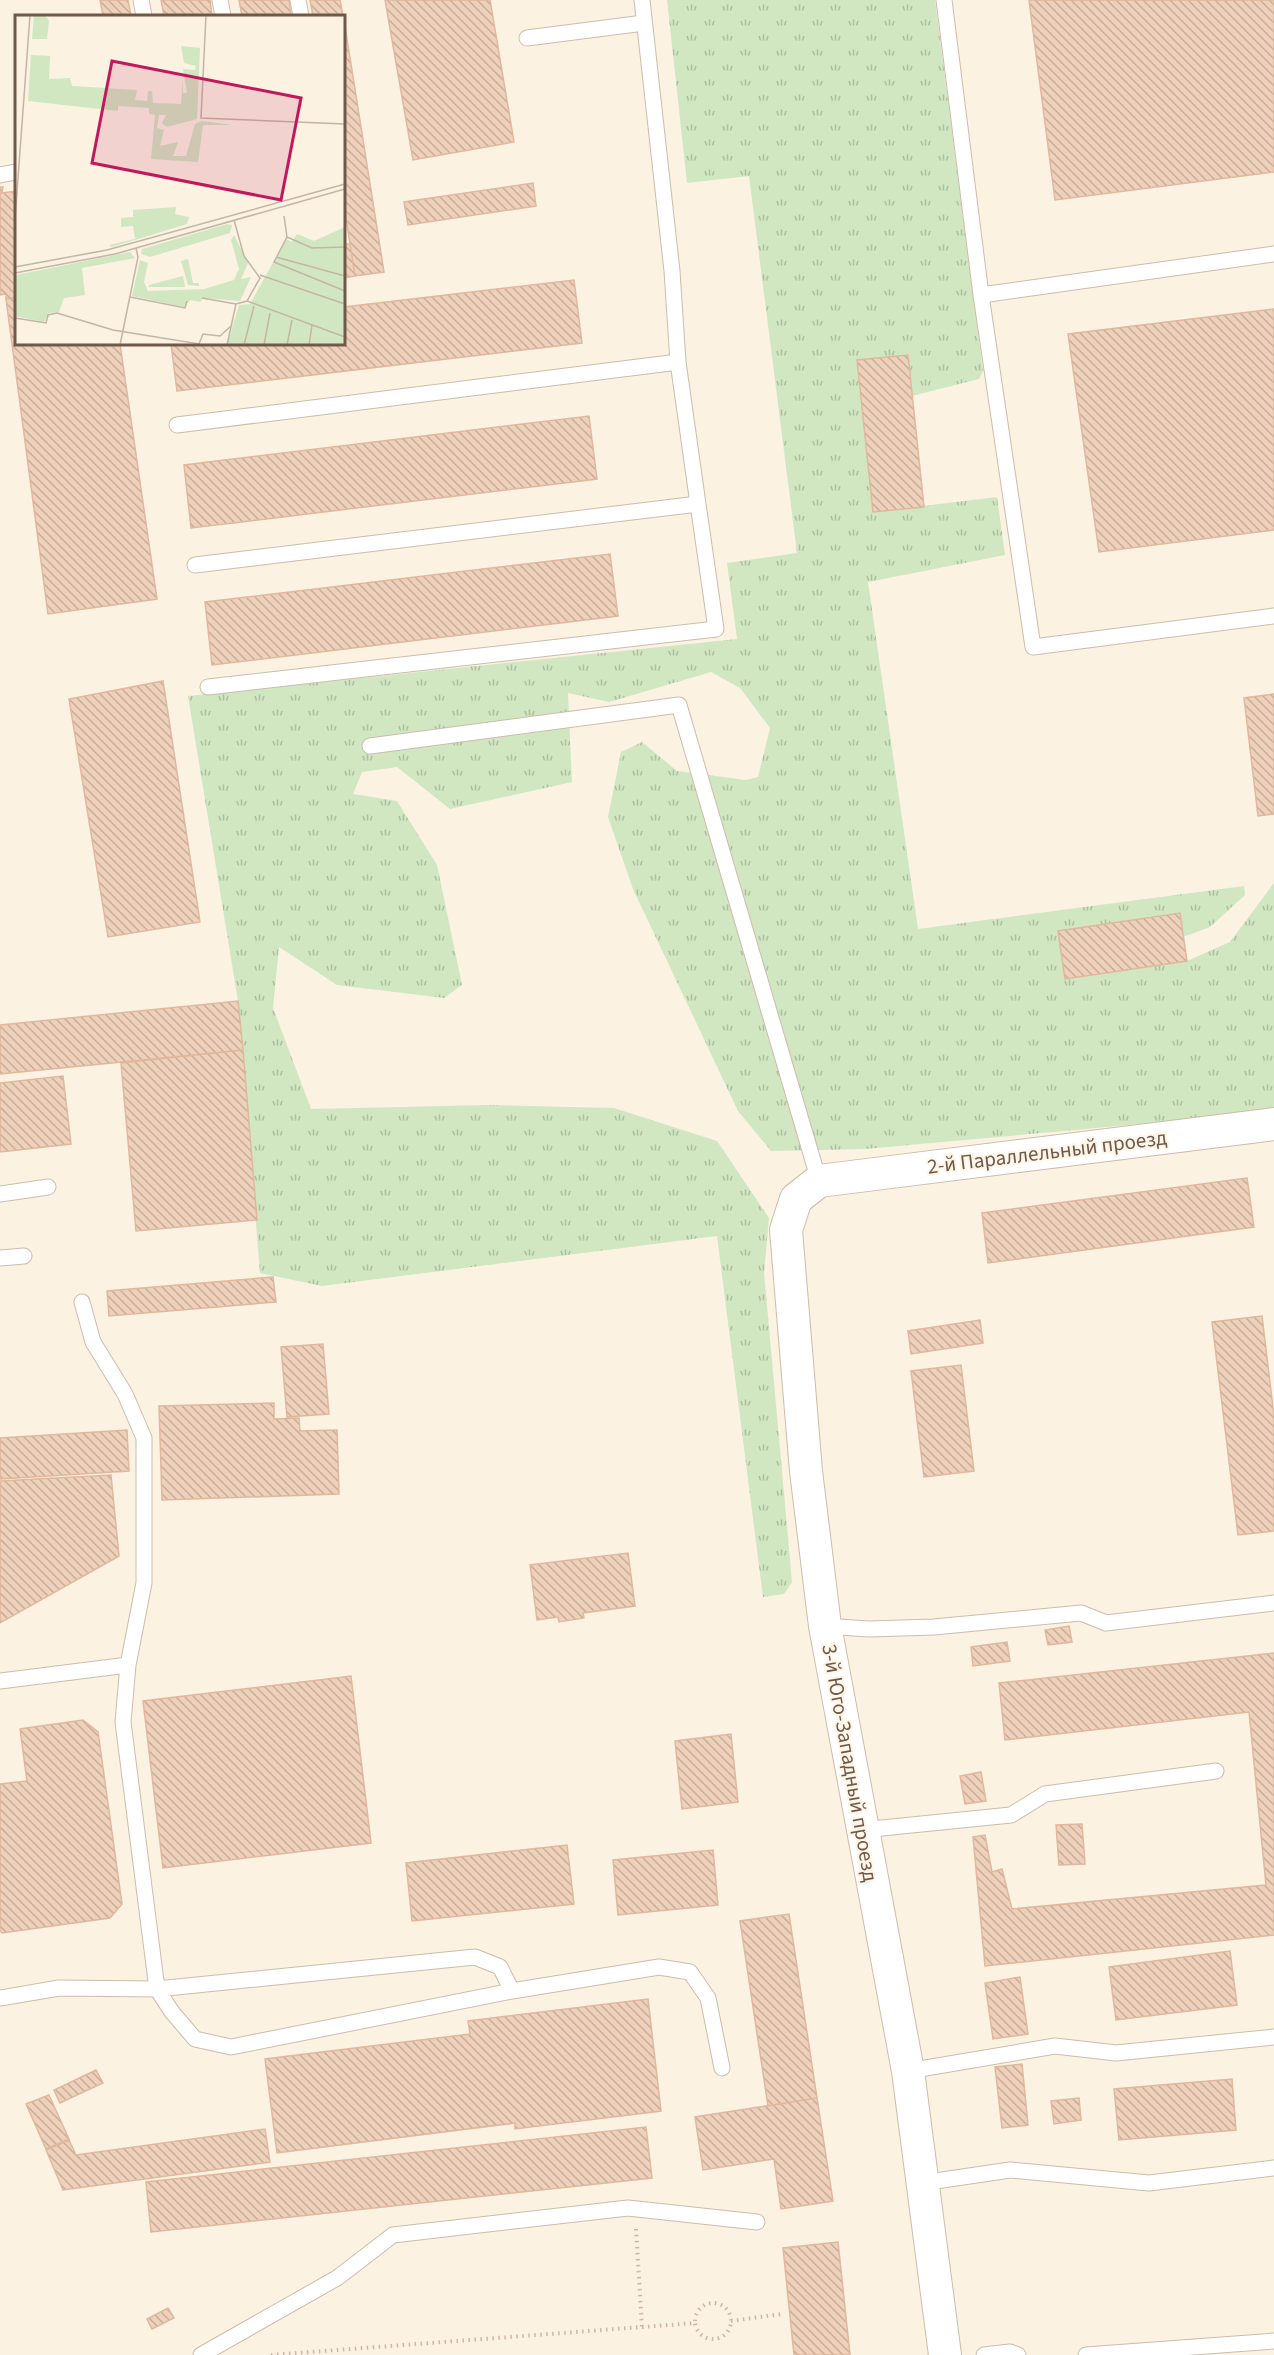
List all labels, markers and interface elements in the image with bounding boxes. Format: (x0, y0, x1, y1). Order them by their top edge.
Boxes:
inset map (15, 15, 345, 345)
street label: 2-й Параллельный проезд (925, 1122, 1169, 1182)
street label: 3-й Юго-Западный проезд (814, 1642, 886, 1884)

